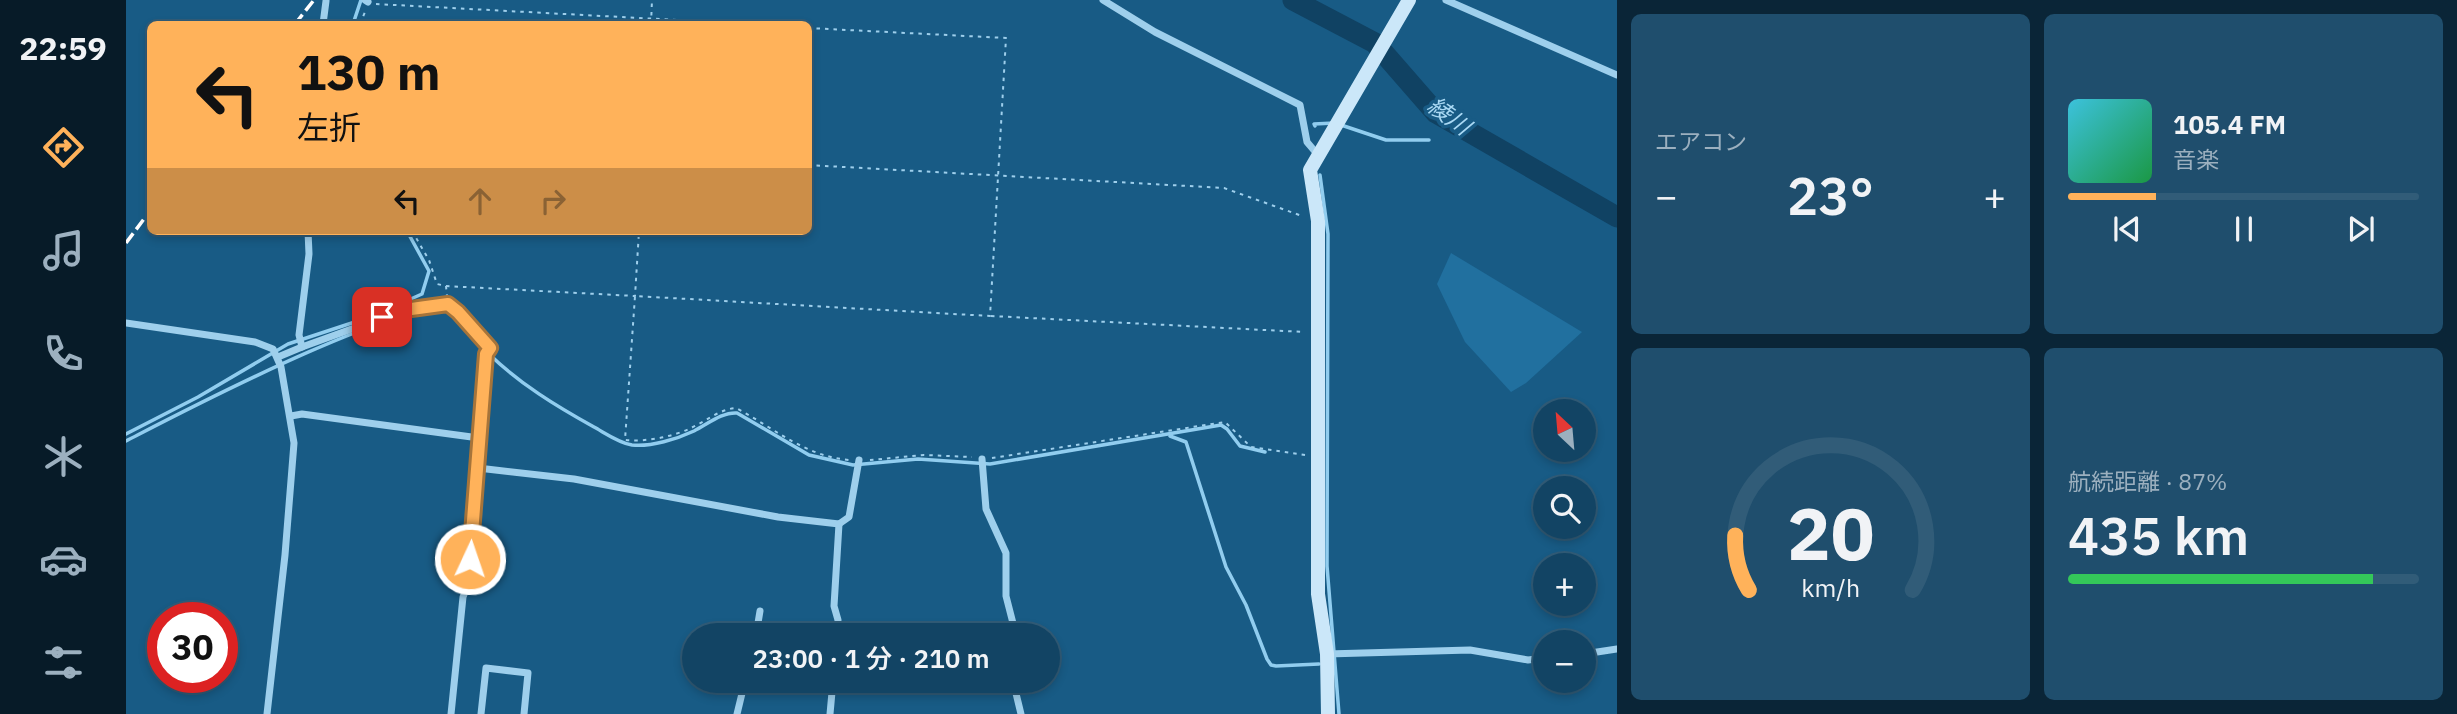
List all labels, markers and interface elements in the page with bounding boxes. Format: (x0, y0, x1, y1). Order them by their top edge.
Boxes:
text: 22:59 (19, 27, 107, 69)
text: 130 m (297, 40, 441, 103)
icon: left (182, 49, 273, 140)
water label: 綾川 (1422, 90, 1479, 143)
text: 左折 (297, 106, 361, 148)
text: 105.4 FM (2173, 107, 2286, 141)
icon: directions (39, 123, 88, 172)
text: エアコン (1655, 126, 1747, 156)
text: 音楽 (2173, 144, 2219, 174)
text: 23° (1787, 162, 1874, 229)
text: − (1655, 171, 1678, 220)
text: + (1983, 171, 2006, 220)
icon: left (388, 182, 426, 220)
icon: ahead (461, 182, 499, 220)
icon: right (534, 182, 572, 220)
icon: previous (2108, 210, 2146, 248)
icon: pause (2225, 210, 2263, 248)
icon: next (2342, 210, 2380, 248)
icon: music (39, 226, 88, 275)
pin (352, 287, 412, 347)
icon: arrive (363, 298, 401, 336)
icon: phone (39, 329, 88, 378)
north arrow (1533, 399, 1596, 462)
map controls (1533, 399, 1596, 693)
icon: climate (39, 432, 88, 481)
text: 航続距離 · 87% (2068, 466, 2227, 496)
button: search (1533, 476, 1596, 539)
text: 20 (1787, 485, 1874, 580)
text: 435 km (2068, 502, 2249, 569)
position arrow (433, 522, 507, 596)
icon: car (39, 535, 88, 584)
button: + (1533, 553, 1596, 616)
text: km/h (1801, 571, 1860, 604)
speed limit sign: 30 (147, 602, 238, 693)
button: − (1533, 630, 1596, 693)
icon: filters (39, 638, 88, 687)
text: 23:00 · 1 分 · 210 m (752, 641, 990, 675)

